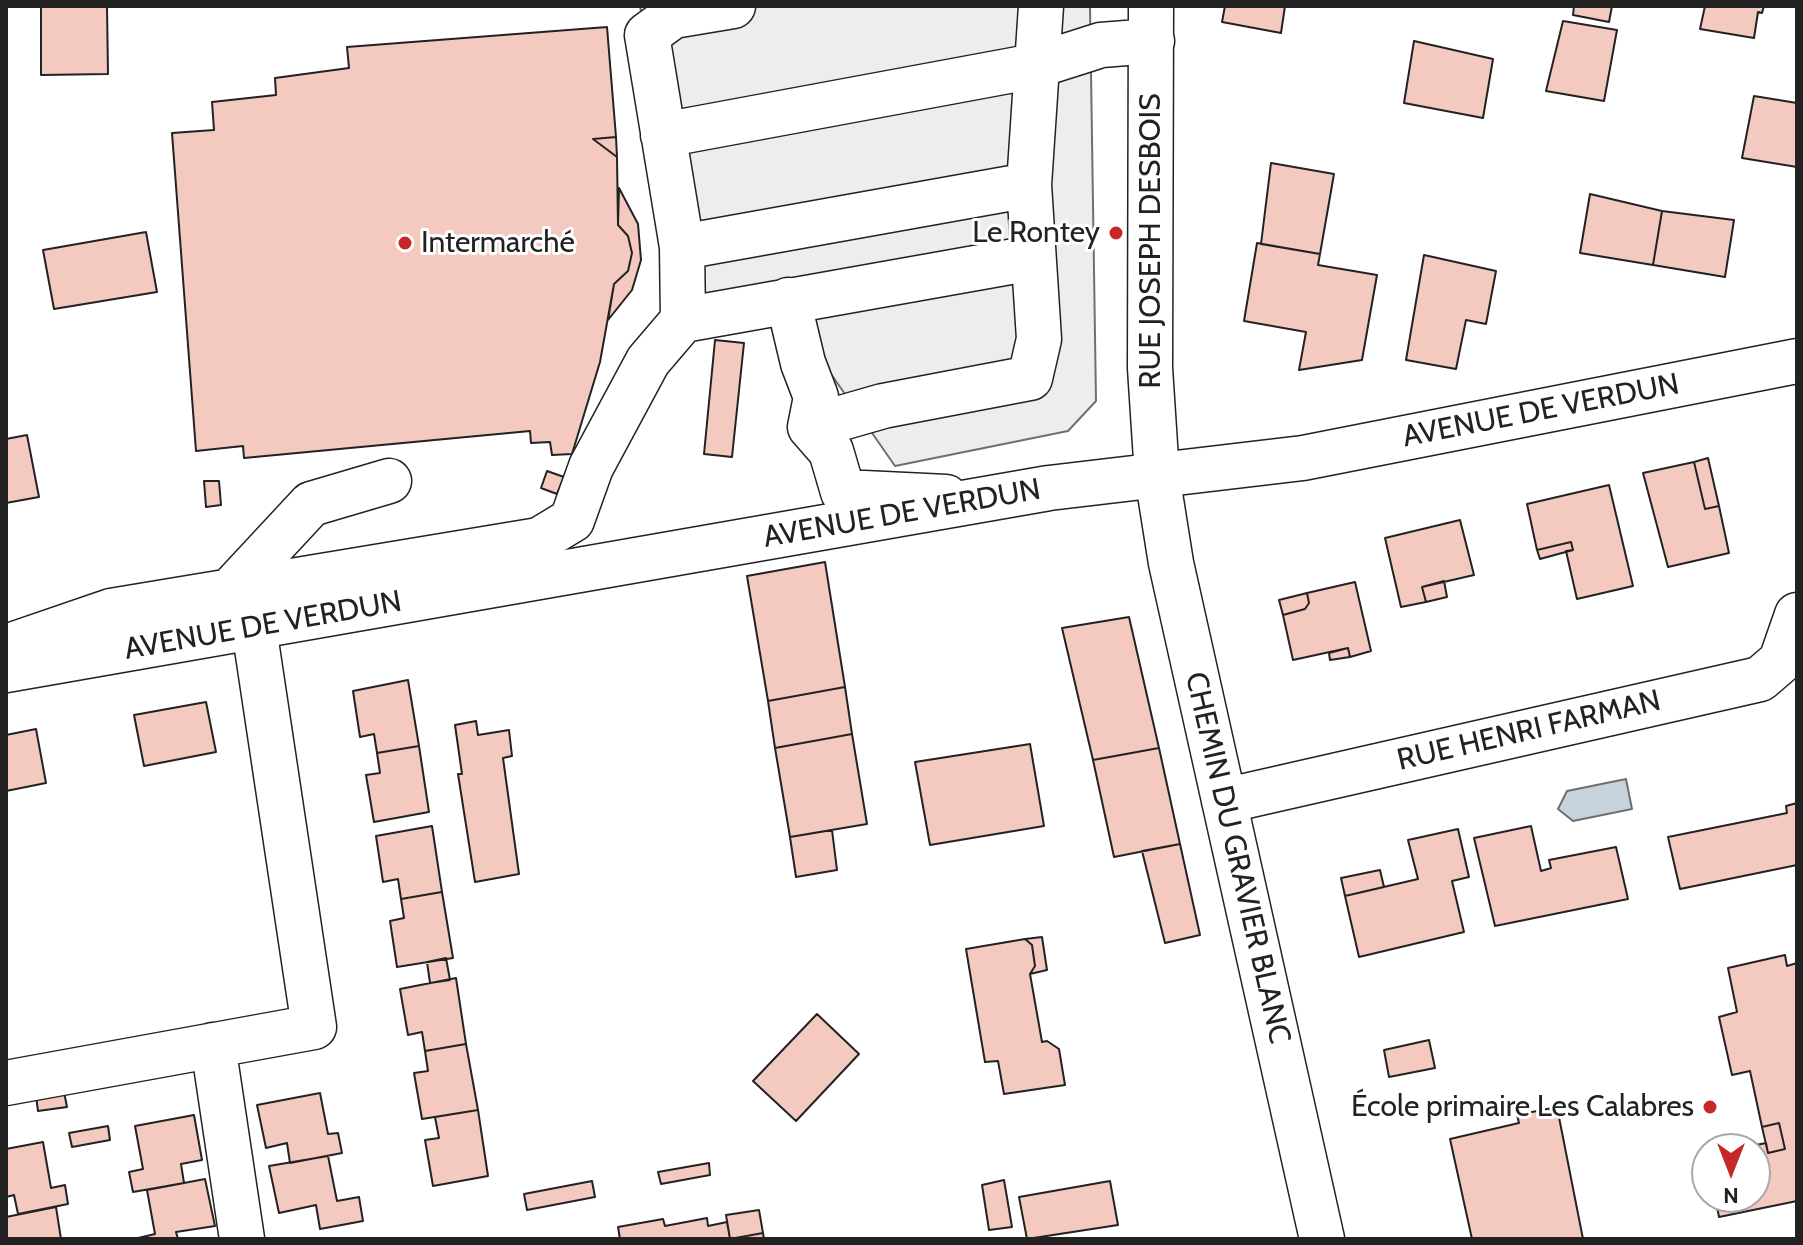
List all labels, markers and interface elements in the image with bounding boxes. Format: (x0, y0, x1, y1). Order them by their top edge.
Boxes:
street label: RUE JOSEPH DESBOIS (1133, 93, 1169, 389)
place label: Le Rontey (972, 215, 1100, 251)
marker: Le Rontey (1107, 224, 1125, 242)
place label: Intermarché (421, 225, 575, 261)
marker: Intermarché (396, 234, 414, 252)
street label: AVENUE DE VERDUN (1400, 367, 1682, 455)
street label: AVENUE DE VERDUN (761, 472, 1043, 556)
street label: AVENUE DE VERDUN (122, 584, 404, 668)
street label: CHEMIN DU GRAVIER BLANC (1177, 669, 1297, 1047)
street label: RUE HENRI FARMAN (1394, 683, 1664, 779)
place label: École primaire Les Calabres (1351, 1089, 1694, 1125)
marker: École primaire Les Calabres (1701, 1098, 1719, 1116)
north arrow (1691, 1133, 1771, 1213)
text: N (1723, 1182, 1739, 1209)

